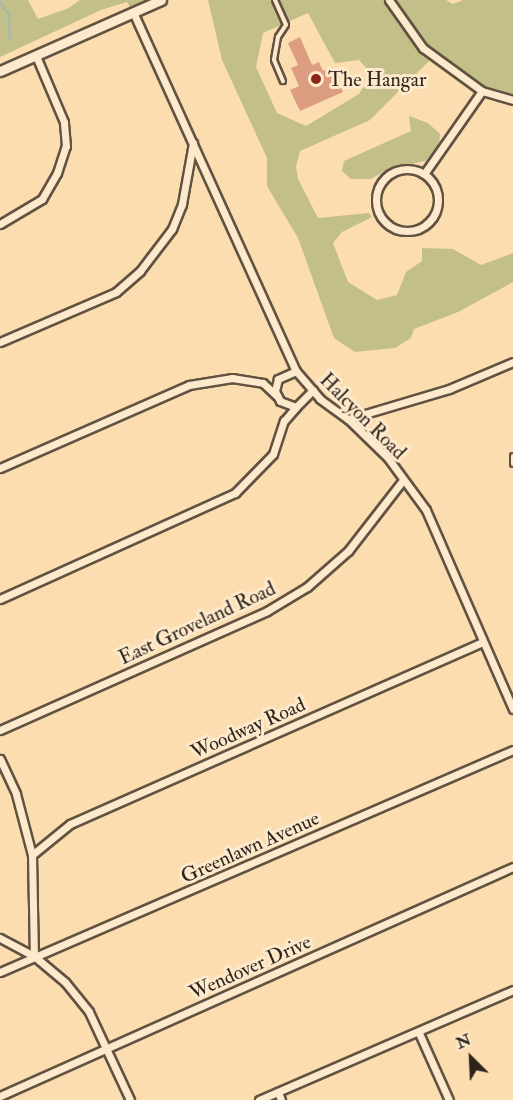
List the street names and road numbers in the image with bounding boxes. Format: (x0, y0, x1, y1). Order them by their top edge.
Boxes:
street label: Halcyon Road (315, 368, 411, 464)
street label: East Groveland Road (115, 576, 279, 670)
street label: Woodway Road (187, 692, 309, 764)
street label: Greenlawn Avenue (177, 806, 323, 888)
street label: Wendover Drive (185, 929, 315, 1005)

